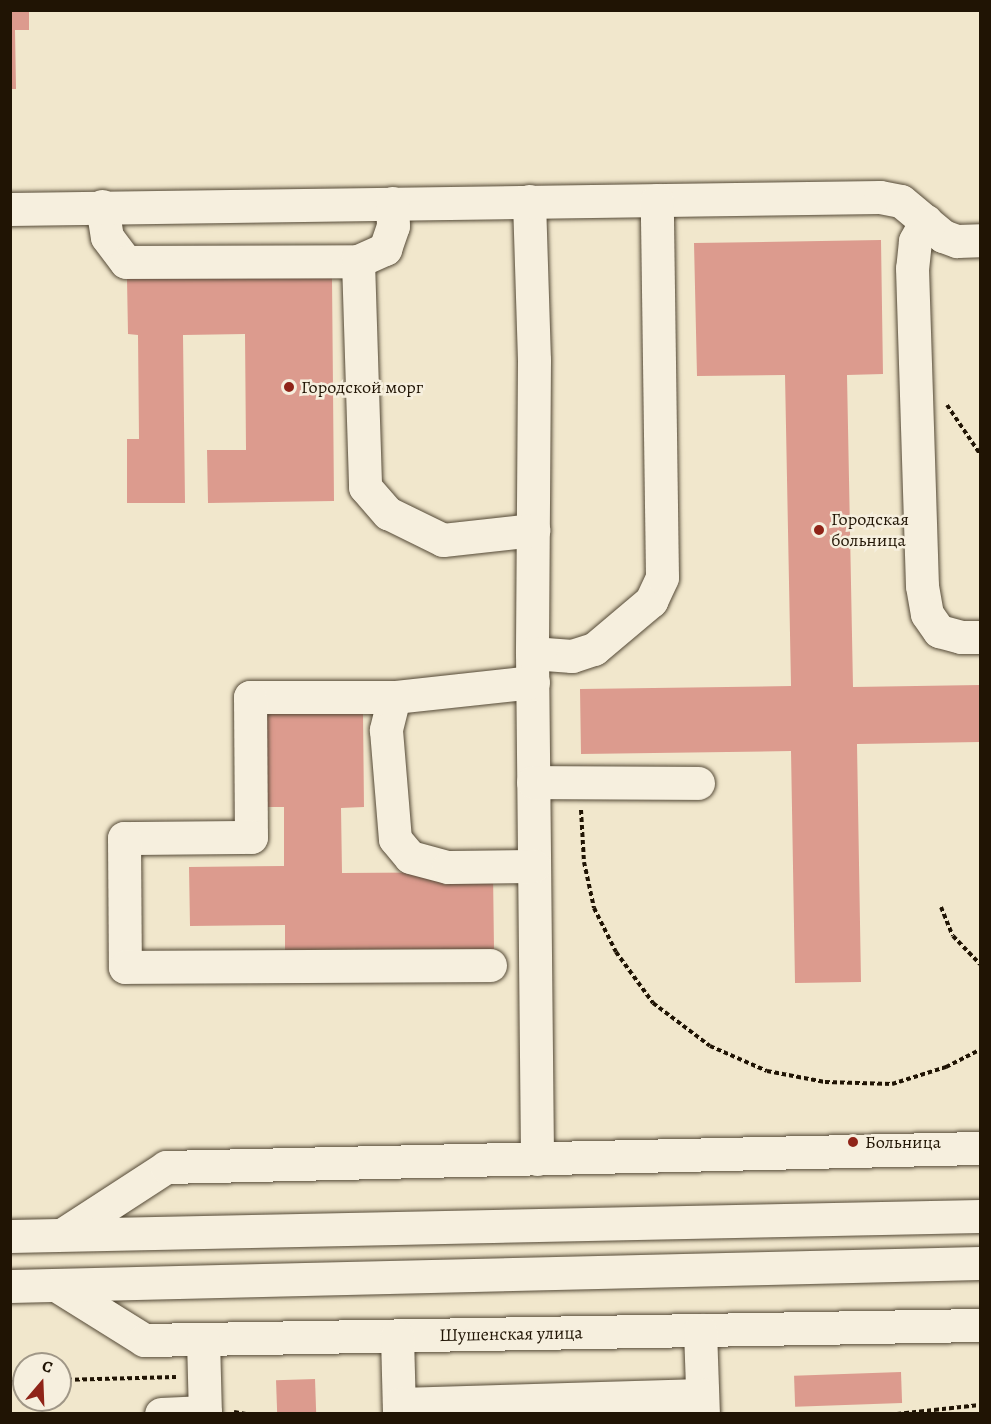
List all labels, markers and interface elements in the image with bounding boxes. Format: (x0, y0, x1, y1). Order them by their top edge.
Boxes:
place label: Городской морг (301, 376, 423, 398)
marker: Городской морг (282, 380, 296, 394)
place label: Городская больница (831, 509, 909, 552)
marker: Городская больница (812, 523, 826, 537)
place label: Больница (865, 1131, 941, 1153)
marker: Больница (846, 1135, 860, 1149)
street label: Шушенская улица (439, 1322, 583, 1346)
north arrow (12, 1352, 72, 1412)
text: С (39, 1355, 55, 1379)

